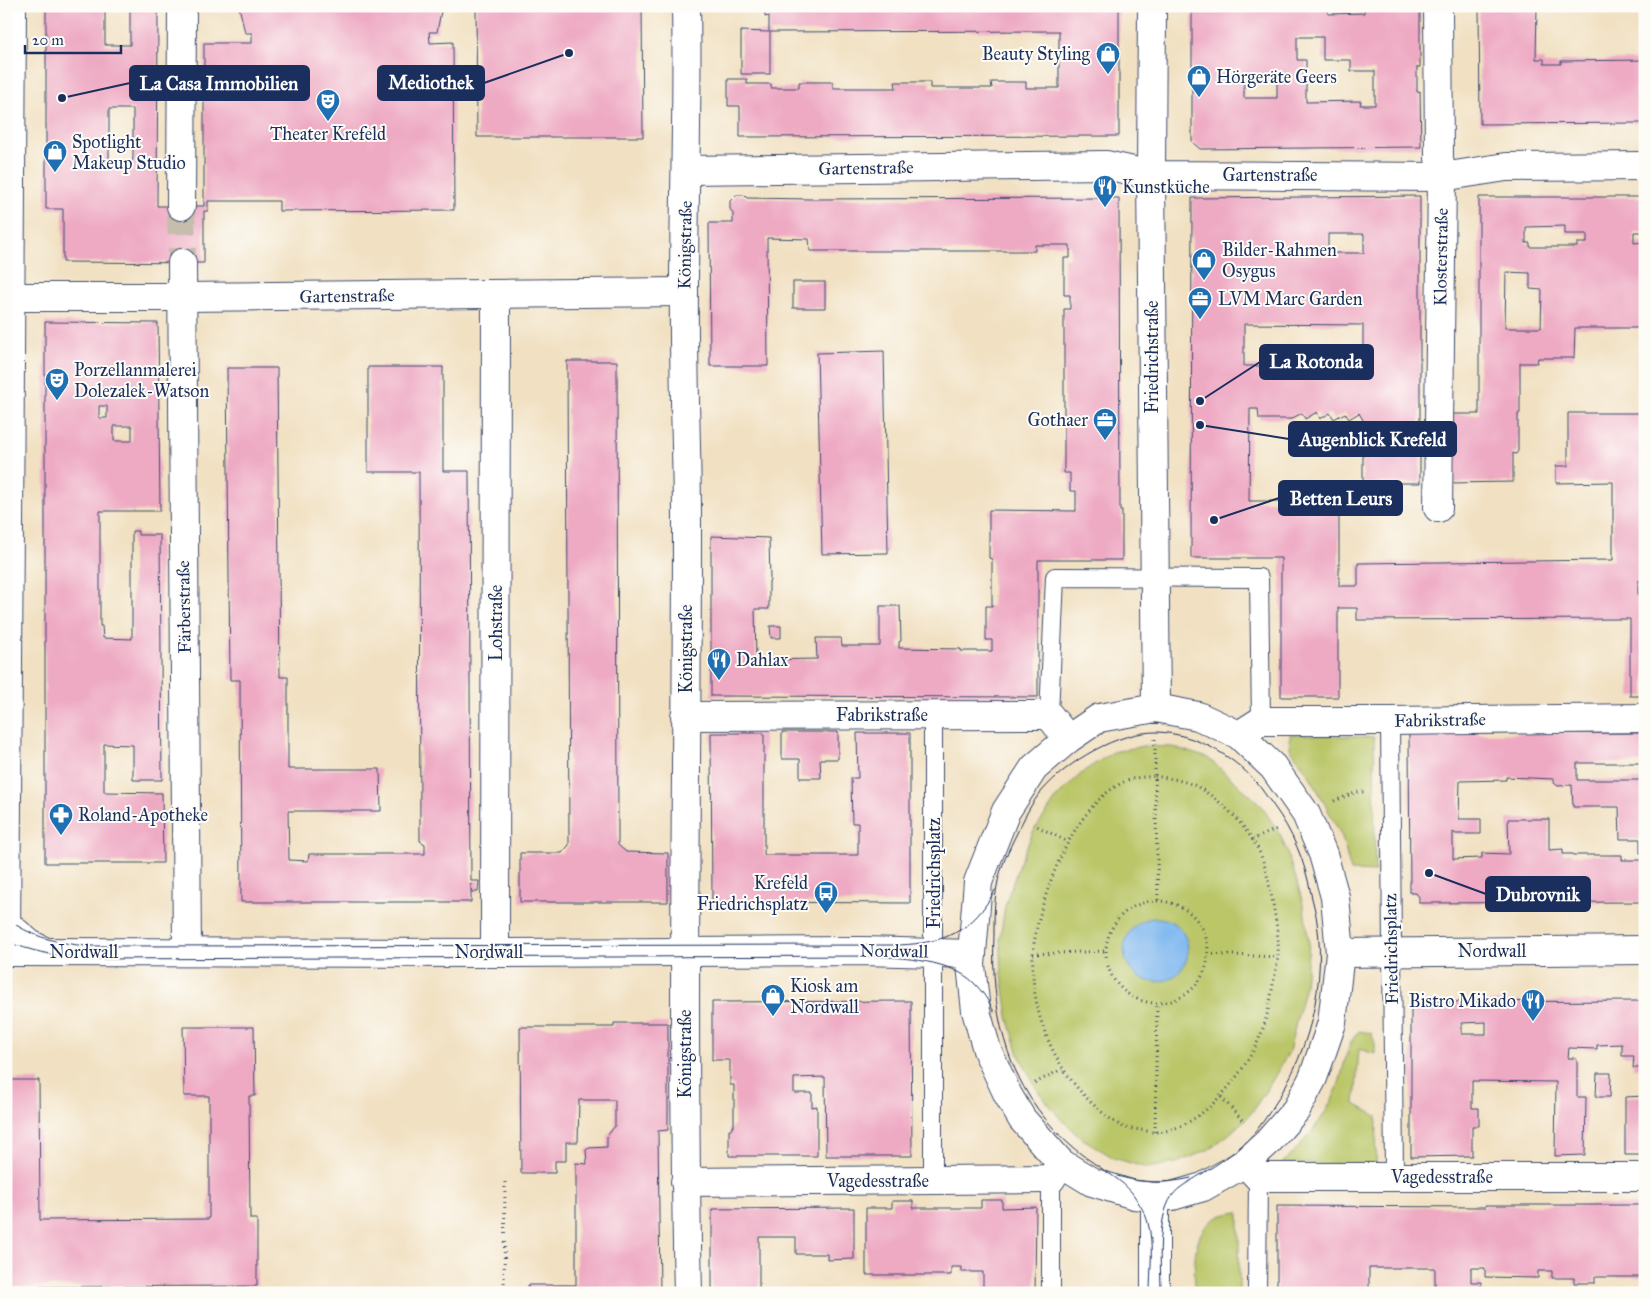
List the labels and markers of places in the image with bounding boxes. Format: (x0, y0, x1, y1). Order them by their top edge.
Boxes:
shop icon: Beauty Styling (1095, 41, 1121, 75)
place label: Beauty Styling (982, 43, 1091, 66)
shop icon: Hörgeräte Geers (1186, 64, 1212, 98)
callout: La Casa Immobilien (130, 66, 309, 100)
callout: Mediothek (378, 66, 484, 100)
place label: Hörgeräte Geers (1216, 66, 1337, 89)
theatre icon: Theater Krefeld (315, 88, 341, 122)
place label: Theater Krefeld (270, 123, 386, 145)
place label: Spotlight Makeup Studio (72, 131, 186, 174)
shop icon: Spotlight Makeup Studio (42, 139, 68, 173)
restaurant icon: Kunstküche (1092, 174, 1118, 208)
place label: Kunstküche (1122, 176, 1210, 198)
place label: Bilder-Rahmen Osygus (1222, 239, 1337, 283)
shop icon: Bilder-Rahmen Osygus (1191, 247, 1217, 281)
office icon: LVM Marc Garden (1187, 286, 1213, 320)
place label: LVM Marc Garden (1218, 288, 1363, 310)
callout: La Rotonda (1260, 345, 1373, 379)
place label: Porzellanmalerei Dolezalek-Watson (74, 359, 210, 402)
theatre icon: Porzellanmalerei Dolezalek-Watson (44, 367, 70, 401)
office icon: Gothaer (1092, 407, 1118, 441)
place label: Gothaer (1027, 409, 1088, 431)
callout: Augenblick Krefeld (1289, 422, 1456, 456)
callout: Betten Leurs (1279, 481, 1402, 515)
restaurant icon: Dahlax (706, 647, 732, 681)
place label: Dahlax (736, 649, 788, 671)
pharmacy icon: Roland-Apotheke (48, 802, 74, 836)
place label: Roland-Apotheke (78, 804, 208, 826)
place label: Krefeld Friedrichsplatz (697, 872, 808, 915)
callout: Dubrovnik (1486, 877, 1590, 911)
bus stop icon: Krefeld Friedrichsplatz (813, 880, 839, 914)
place label: Kiosk am Nordwall (790, 975, 859, 1018)
shop icon: Kiosk am Nordwall (760, 983, 786, 1017)
restaurant icon: Bistro Mikado (1520, 988, 1546, 1022)
place label: Bistro Mikado (1409, 990, 1516, 1012)

